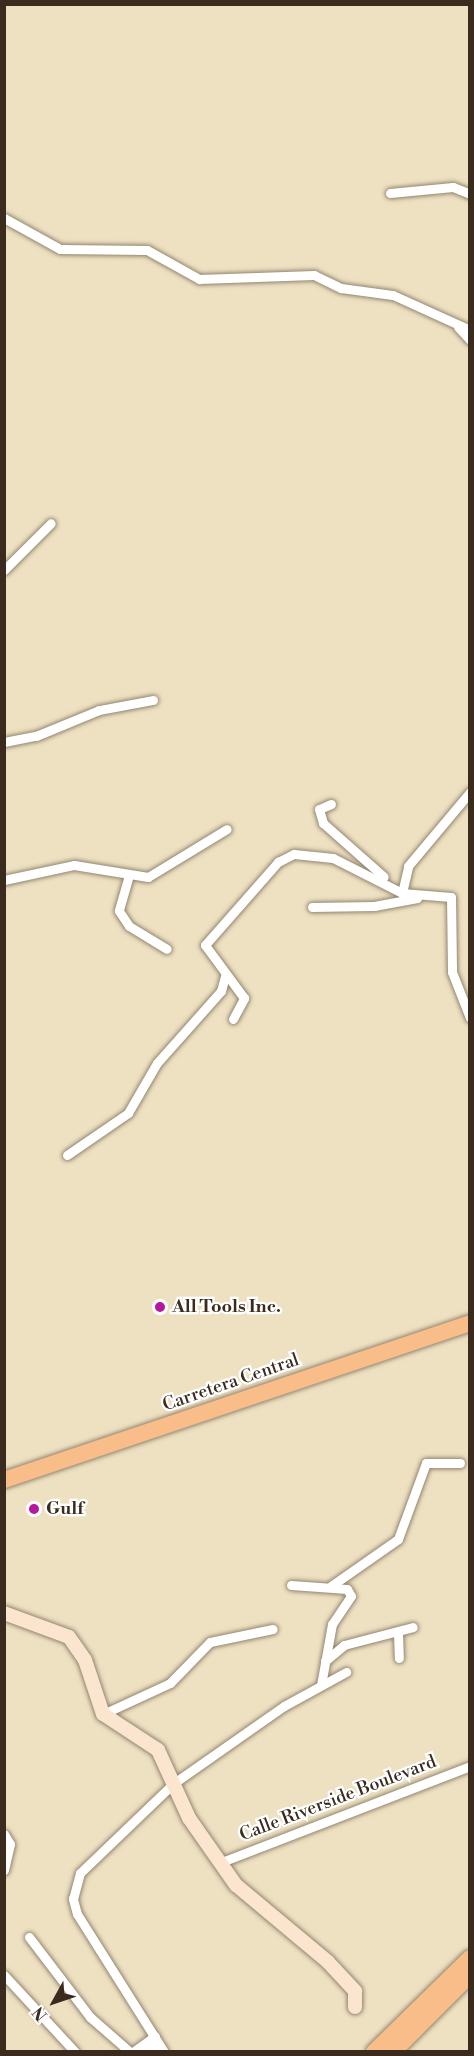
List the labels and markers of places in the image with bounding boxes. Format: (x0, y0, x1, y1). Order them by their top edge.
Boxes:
place label: All Tools Inc. (172, 1296, 281, 1318)
marker: All Tools Inc. (153, 1300, 167, 1314)
place label: Gulf (46, 1498, 83, 1520)
marker: Gulf (27, 1502, 41, 1516)

